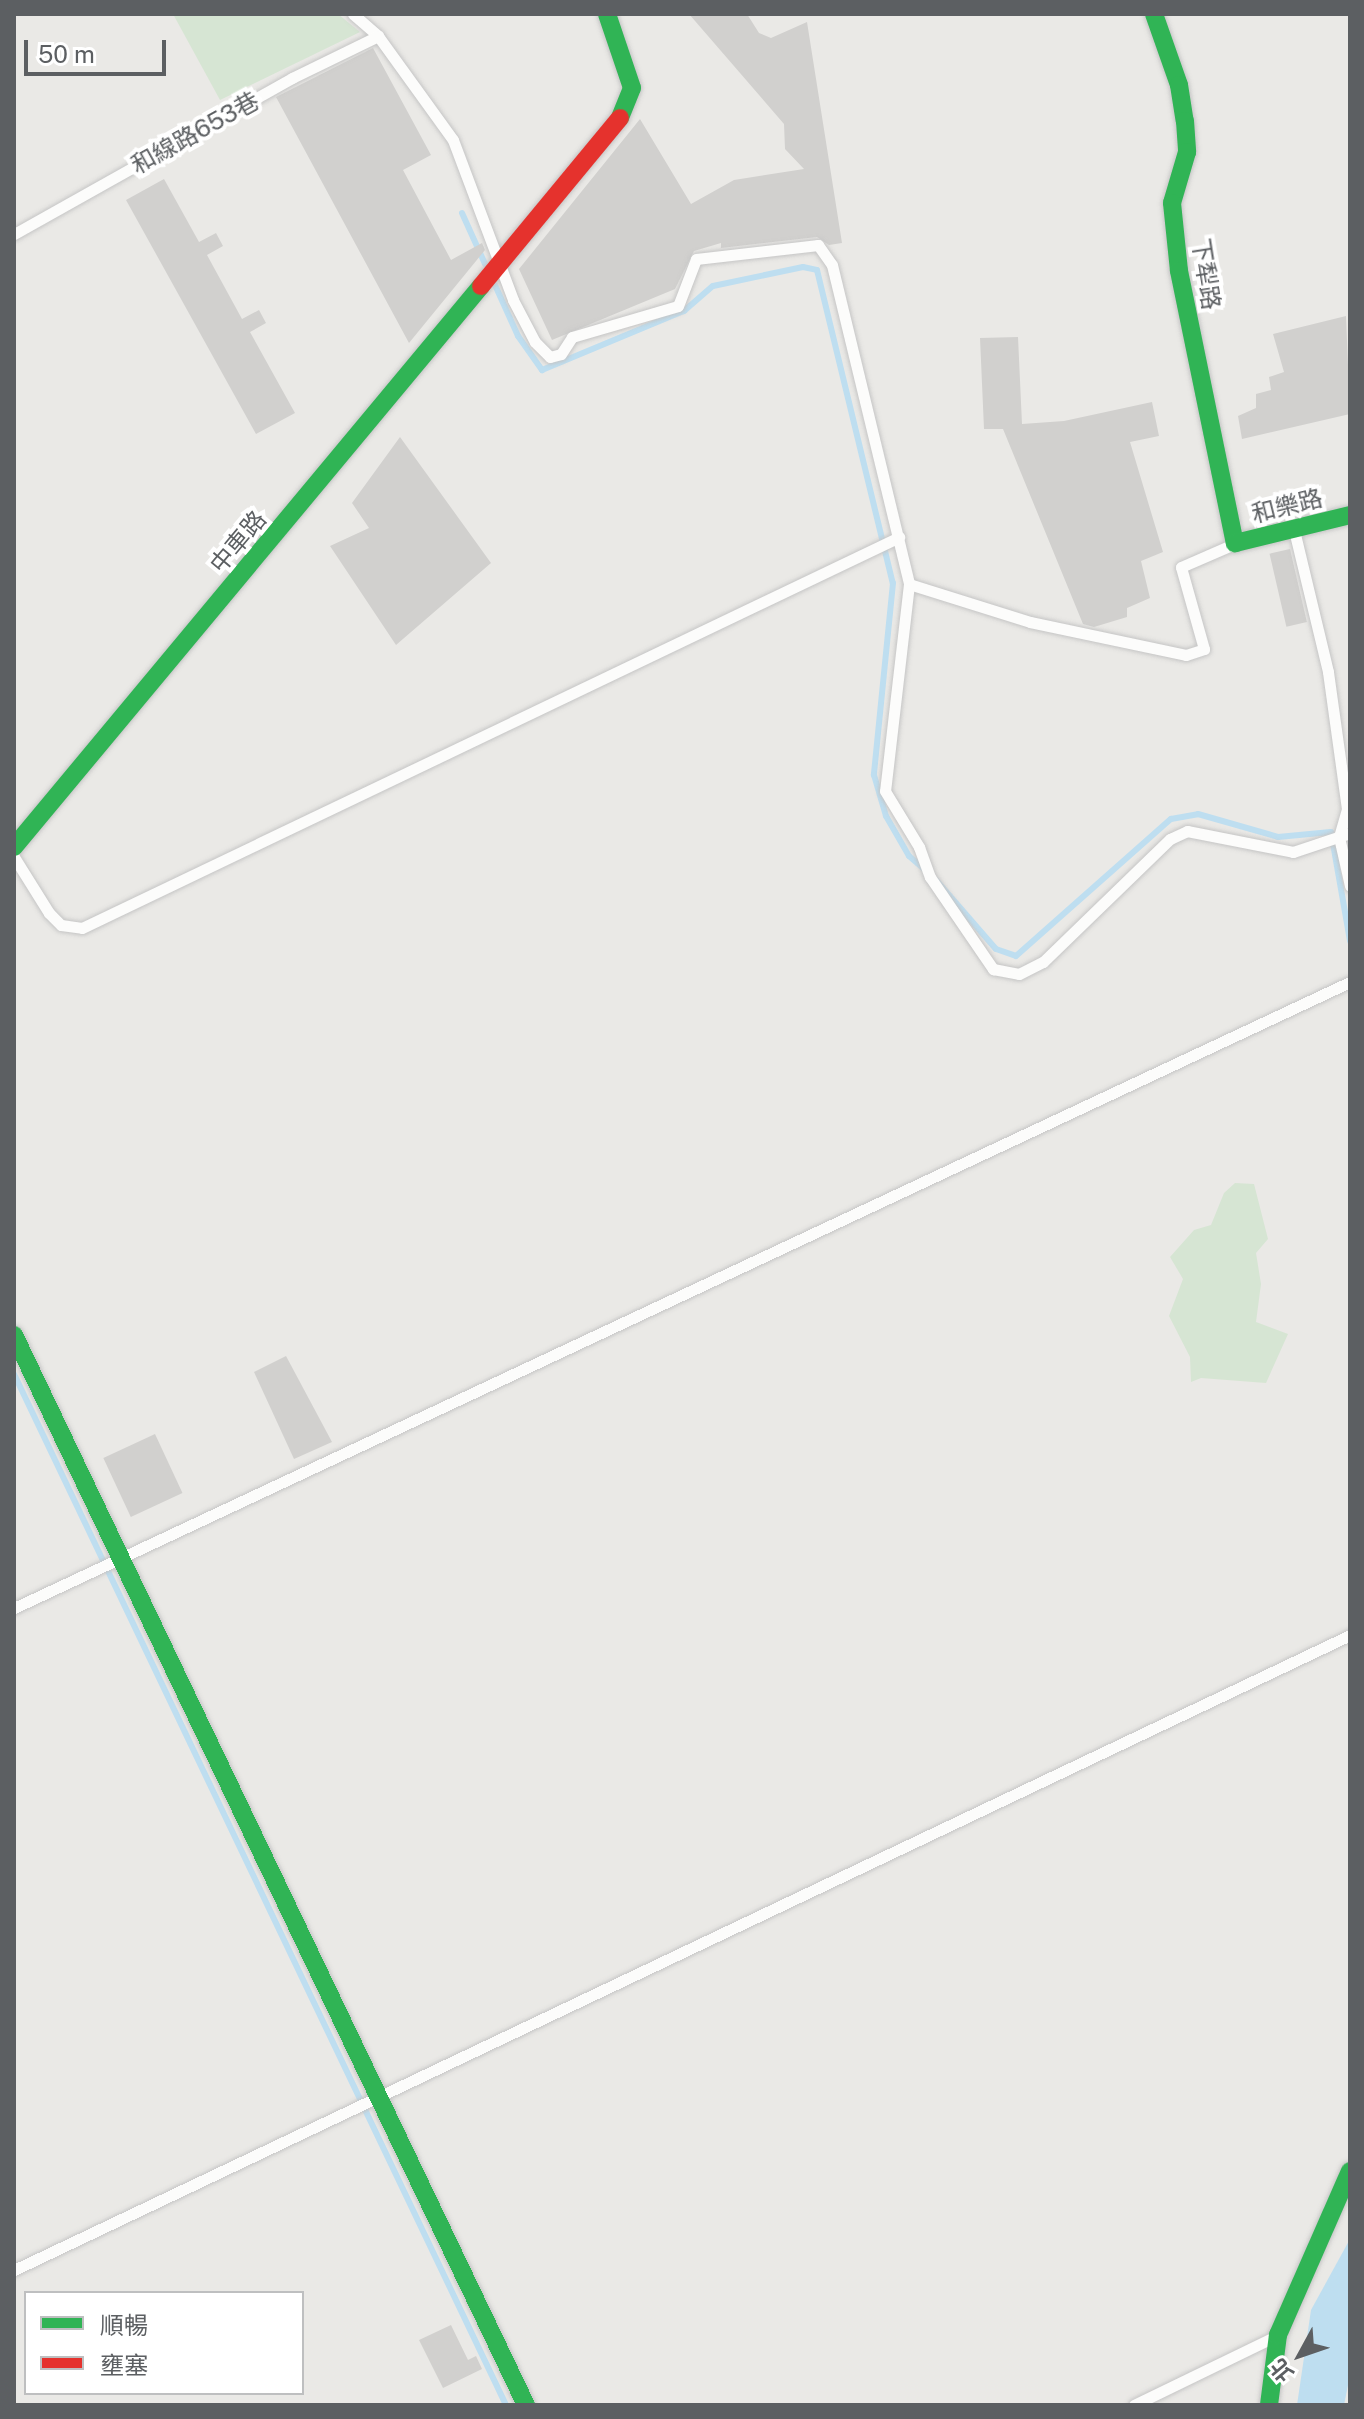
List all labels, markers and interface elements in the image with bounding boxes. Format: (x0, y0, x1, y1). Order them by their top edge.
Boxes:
scale bar (28, 24, 170, 74)
text: 50 m (38, 40, 95, 68)
street label: 和線路653巷 (126, 86, 264, 180)
street label: 下犁路 (1186, 236, 1226, 312)
street label: 和樂路 (1249, 483, 1325, 529)
street label: 中車路 (204, 505, 272, 579)
legend (24, 2291, 304, 2395)
text: 順暢 (100, 2311, 148, 2339)
north arrow (1260, 2315, 1340, 2395)
text: 壅塞 (100, 2351, 148, 2379)
text: 北 (1265, 2354, 1299, 2387)

